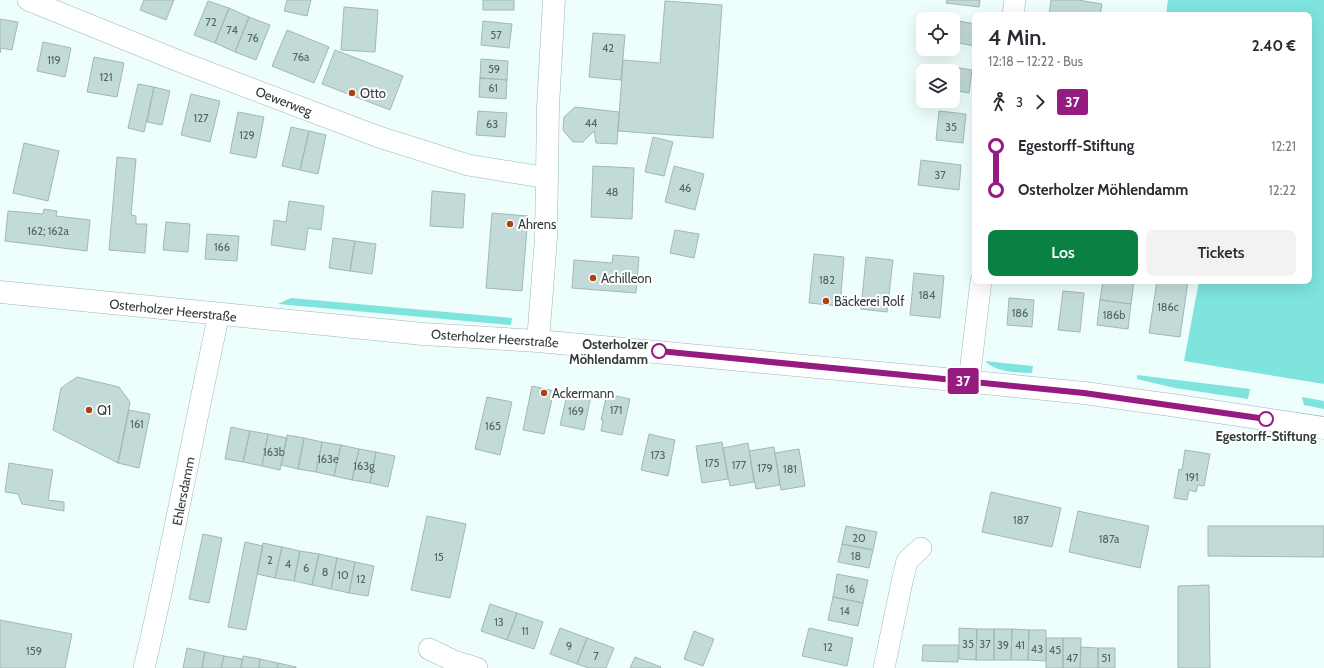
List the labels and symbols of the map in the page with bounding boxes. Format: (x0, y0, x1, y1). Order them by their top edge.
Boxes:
house number: 72 (205, 15, 217, 29)
house number: 74 (226, 23, 238, 37)
house number: 57 (490, 28, 502, 42)
house number: 76 (247, 31, 259, 45)
house number: 42 (602, 41, 614, 55)
house number: 76a (293, 50, 310, 64)
house number: 119 (47, 53, 61, 67)
house number: 59 (488, 62, 500, 76)
house number: 121 (100, 70, 112, 84)
house number: 61 (488, 81, 498, 95)
street label: Oewerweg (253, 83, 315, 119)
place label: Otto (360, 85, 386, 101)
marker: Otto (347, 88, 357, 98)
house number: 127 (194, 111, 209, 125)
house number: 44 (585, 116, 598, 130)
house number: 63 (486, 117, 498, 131)
house number: 35 (945, 120, 957, 134)
house number: 129 (239, 128, 255, 142)
house number: 37 (934, 168, 946, 182)
house number: 46 (679, 181, 691, 195)
house number: 48 (605, 185, 619, 199)
place label: Ahrens (518, 216, 557, 232)
marker: Ahrens (505, 219, 515, 229)
house number: 162; 162a (27, 224, 69, 238)
house number: 166 (214, 240, 230, 254)
place label: Achilleon (601, 270, 652, 286)
marker: Achilleon (588, 273, 598, 283)
house number: 182 (819, 273, 835, 287)
house number: 184 (919, 288, 936, 302)
place label: Bäckerei Rolf (834, 293, 905, 309)
street label: Osterholzer Heerstraße (109, 295, 238, 325)
marker: Bäckerei Rolf (821, 296, 831, 306)
house number: 186c (1157, 300, 1179, 314)
house number: 186 (1012, 306, 1028, 320)
house number: 186b (1103, 308, 1125, 322)
street label: Osterholzer Heerstraße (431, 326, 560, 350)
place label: Osterholzer Möhlendamm (569, 336, 649, 367)
marker: Osterholzer Möhlendamm (651, 343, 667, 359)
line badge: 37 (945, 368, 981, 394)
place label: Ackermann (552, 385, 614, 401)
marker: Ackermann (539, 388, 549, 398)
place label: Q1 (97, 402, 111, 418)
house number: 171 (610, 403, 622, 417)
house number: 169 (568, 404, 584, 418)
marker: Q1 (84, 405, 94, 415)
marker: Egestorff-Stiftung (1258, 411, 1274, 427)
house number: 161 (130, 417, 144, 431)
house number: 165 (485, 419, 501, 433)
place label: Egestorff-Stiftung (1216, 428, 1317, 444)
house number: 163b (263, 445, 285, 459)
house number: 173 (650, 448, 666, 462)
house number: 163e (317, 452, 339, 466)
street label: Ehlersdamm (169, 455, 197, 527)
house number: 175 (704, 456, 720, 470)
house number: 177 (732, 458, 747, 472)
house number: 163g (353, 459, 375, 473)
house number: 179 (757, 461, 773, 475)
house number: 181 (783, 462, 797, 476)
house number: 191 (1185, 470, 1199, 484)
house number: 187 (1013, 513, 1029, 527)
house number: 20 (852, 531, 866, 545)
house number: 187a (1099, 532, 1120, 546)
house number: 18 (851, 549, 861, 563)
house number: 15 (434, 550, 444, 564)
house number: 2 (267, 553, 273, 567)
house number: 4 (285, 557, 292, 571)
house number: 6 (303, 561, 309, 575)
house number: 8 (322, 565, 328, 579)
house number: 10 (337, 568, 349, 582)
house number: 12 (356, 572, 366, 586)
house number: 16 (845, 582, 855, 596)
house number: 14 (840, 604, 851, 618)
house number: 13 (494, 615, 504, 629)
house number: 11 (521, 624, 529, 638)
house number: 35 (962, 637, 974, 651)
house number: 37 (979, 637, 991, 651)
house number: 39 (997, 638, 1009, 652)
house number: 41 (1015, 638, 1025, 652)
house number: 9 (566, 639, 572, 653)
house number: 12 (823, 640, 833, 654)
house number: 43 (1031, 642, 1043, 656)
house number: 45 (1049, 643, 1061, 657)
house number: 159 (26, 644, 42, 658)
house number: 7 (593, 649, 599, 663)
house number: 47 (1066, 651, 1078, 665)
house number: 51 (1101, 651, 1111, 665)

